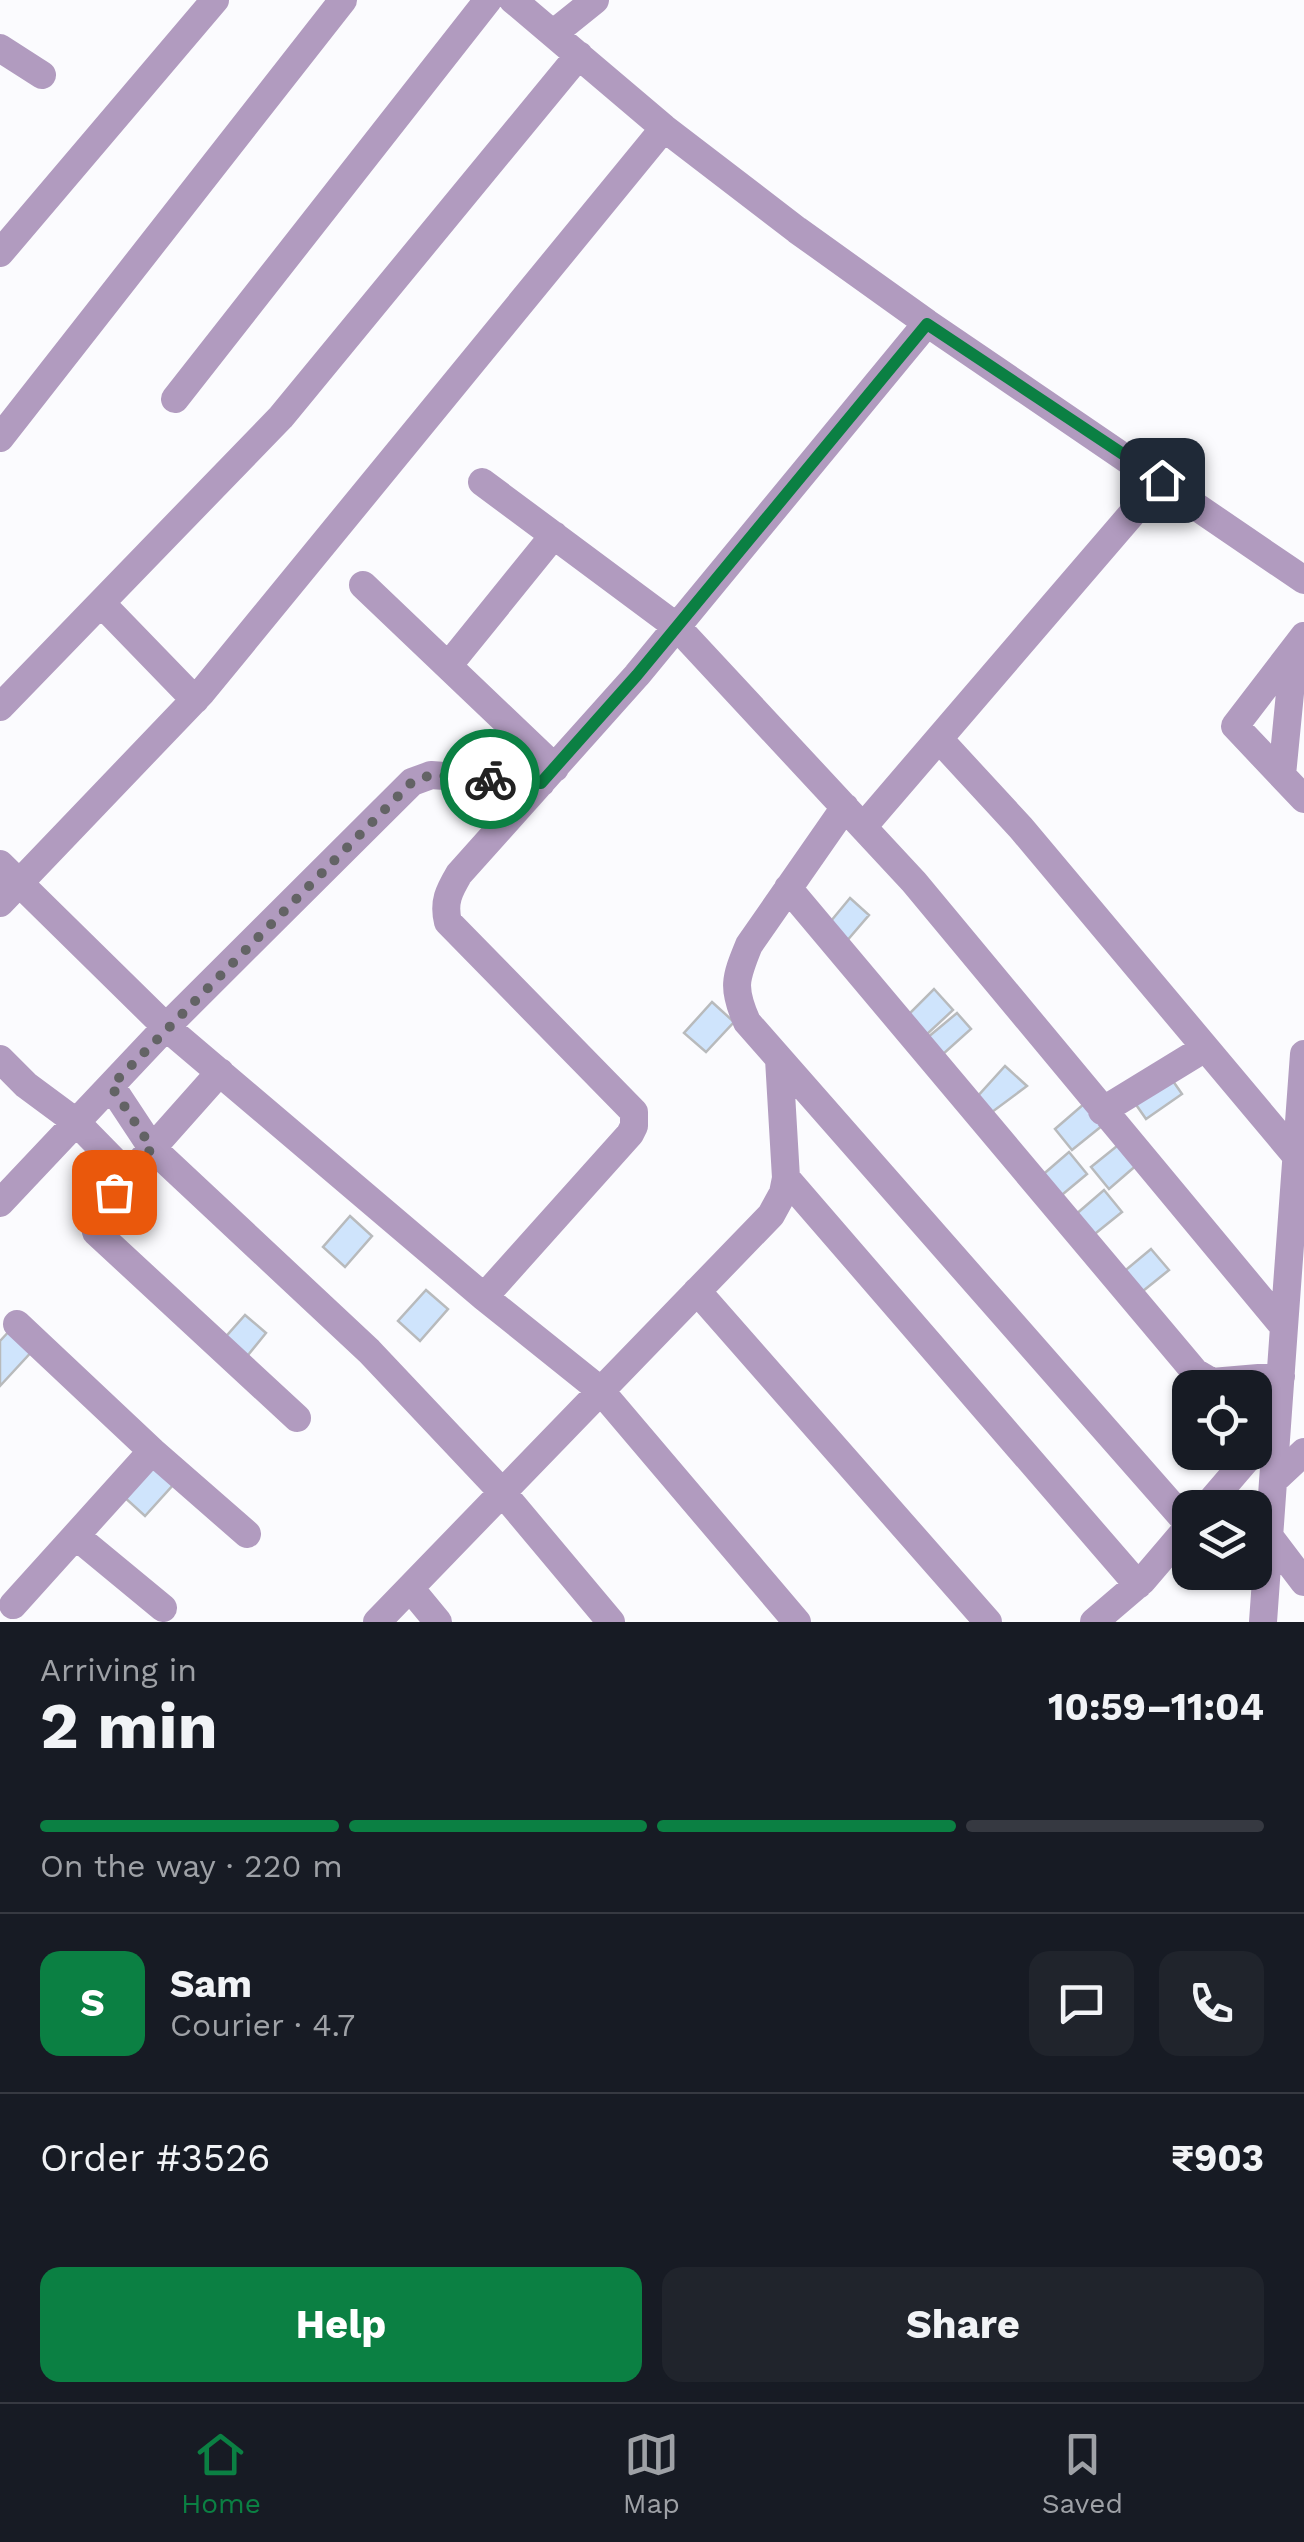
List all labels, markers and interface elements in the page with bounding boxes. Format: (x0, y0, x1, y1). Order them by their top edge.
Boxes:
pin (1120, 438, 1205, 523)
icon: home (1135, 453, 1190, 508)
courier (440, 729, 540, 829)
icon: bike (463, 752, 518, 807)
pin (72, 1150, 157, 1235)
icon: bag (87, 1165, 142, 1220)
map controls (1172, 1370, 1272, 1590)
button: locate (1172, 1370, 1272, 1470)
button: layers (1172, 1490, 1272, 1590)
text: Arriving in (40, 1651, 197, 1689)
text: 10:59–11:04 (1048, 1685, 1264, 1729)
text: 2 min (40, 1688, 218, 1764)
text: On the way · 220 m (40, 1847, 343, 1885)
button: chat (1029, 1951, 1134, 2056)
button: phone (1159, 1951, 1264, 2056)
text: Sam (170, 1962, 252, 2006)
text: S (80, 1981, 105, 2025)
text: Courier · 4.7 (170, 2006, 355, 2044)
text: Order #3526 (40, 2136, 270, 2180)
text: ₹903 (1171, 2136, 1264, 2180)
button: Help (40, 2267, 642, 2382)
button: Share (662, 2267, 1264, 2382)
tab: Home (181, 2427, 261, 2520)
tab: Map (623, 2427, 680, 2520)
tab: Saved (1042, 2427, 1123, 2520)

